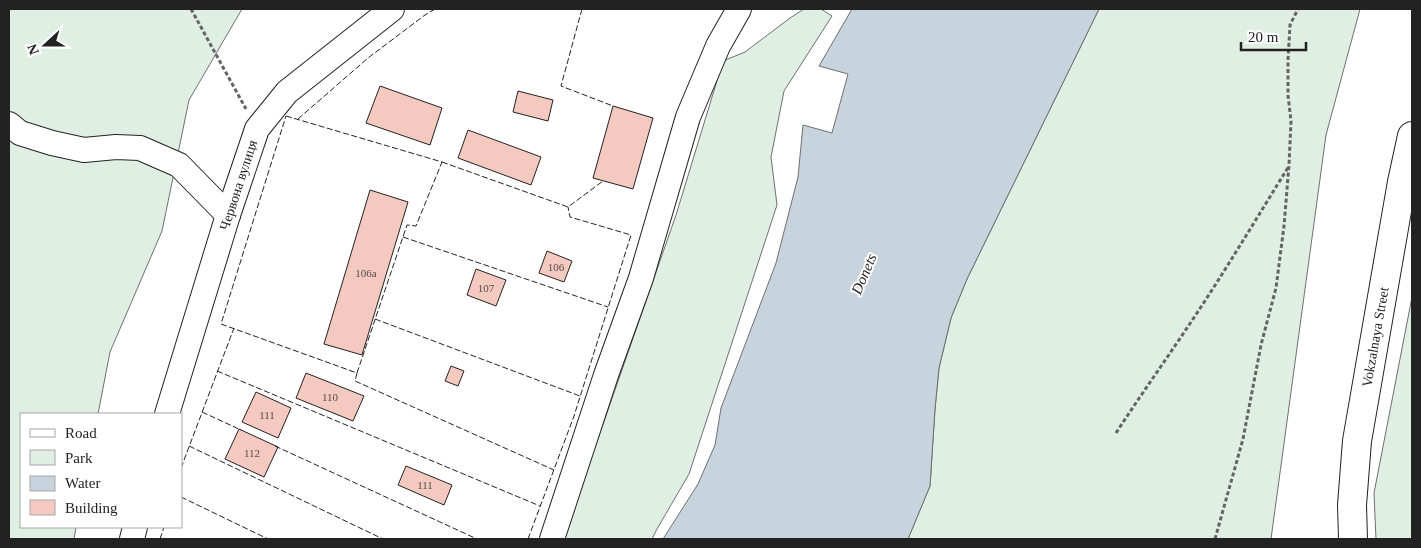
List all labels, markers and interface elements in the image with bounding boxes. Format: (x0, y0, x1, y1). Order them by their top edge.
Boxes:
north arrow (20, 20, 70, 70)
scale bar (1241, 20, 1306, 52)
text: 20 m (1248, 29, 1279, 45)
text: N (25, 42, 42, 57)
street label: Червона вулиця (217, 138, 260, 232)
water label: Donets (848, 251, 880, 298)
house number: 106 (548, 261, 565, 273)
house number: 106а (355, 267, 377, 279)
house number: 107 (478, 282, 495, 294)
street label: Vokzalnaya Street (1359, 286, 1392, 388)
house number: 110 (322, 391, 339, 403)
house number: 111 (259, 409, 275, 421)
legend (20, 413, 182, 528)
text: Road (65, 425, 97, 441)
house number: 112 (244, 447, 260, 459)
text: Park (65, 450, 93, 466)
text: Water (65, 475, 100, 491)
house number: 111 (417, 479, 433, 491)
text: Building (65, 500, 118, 516)

